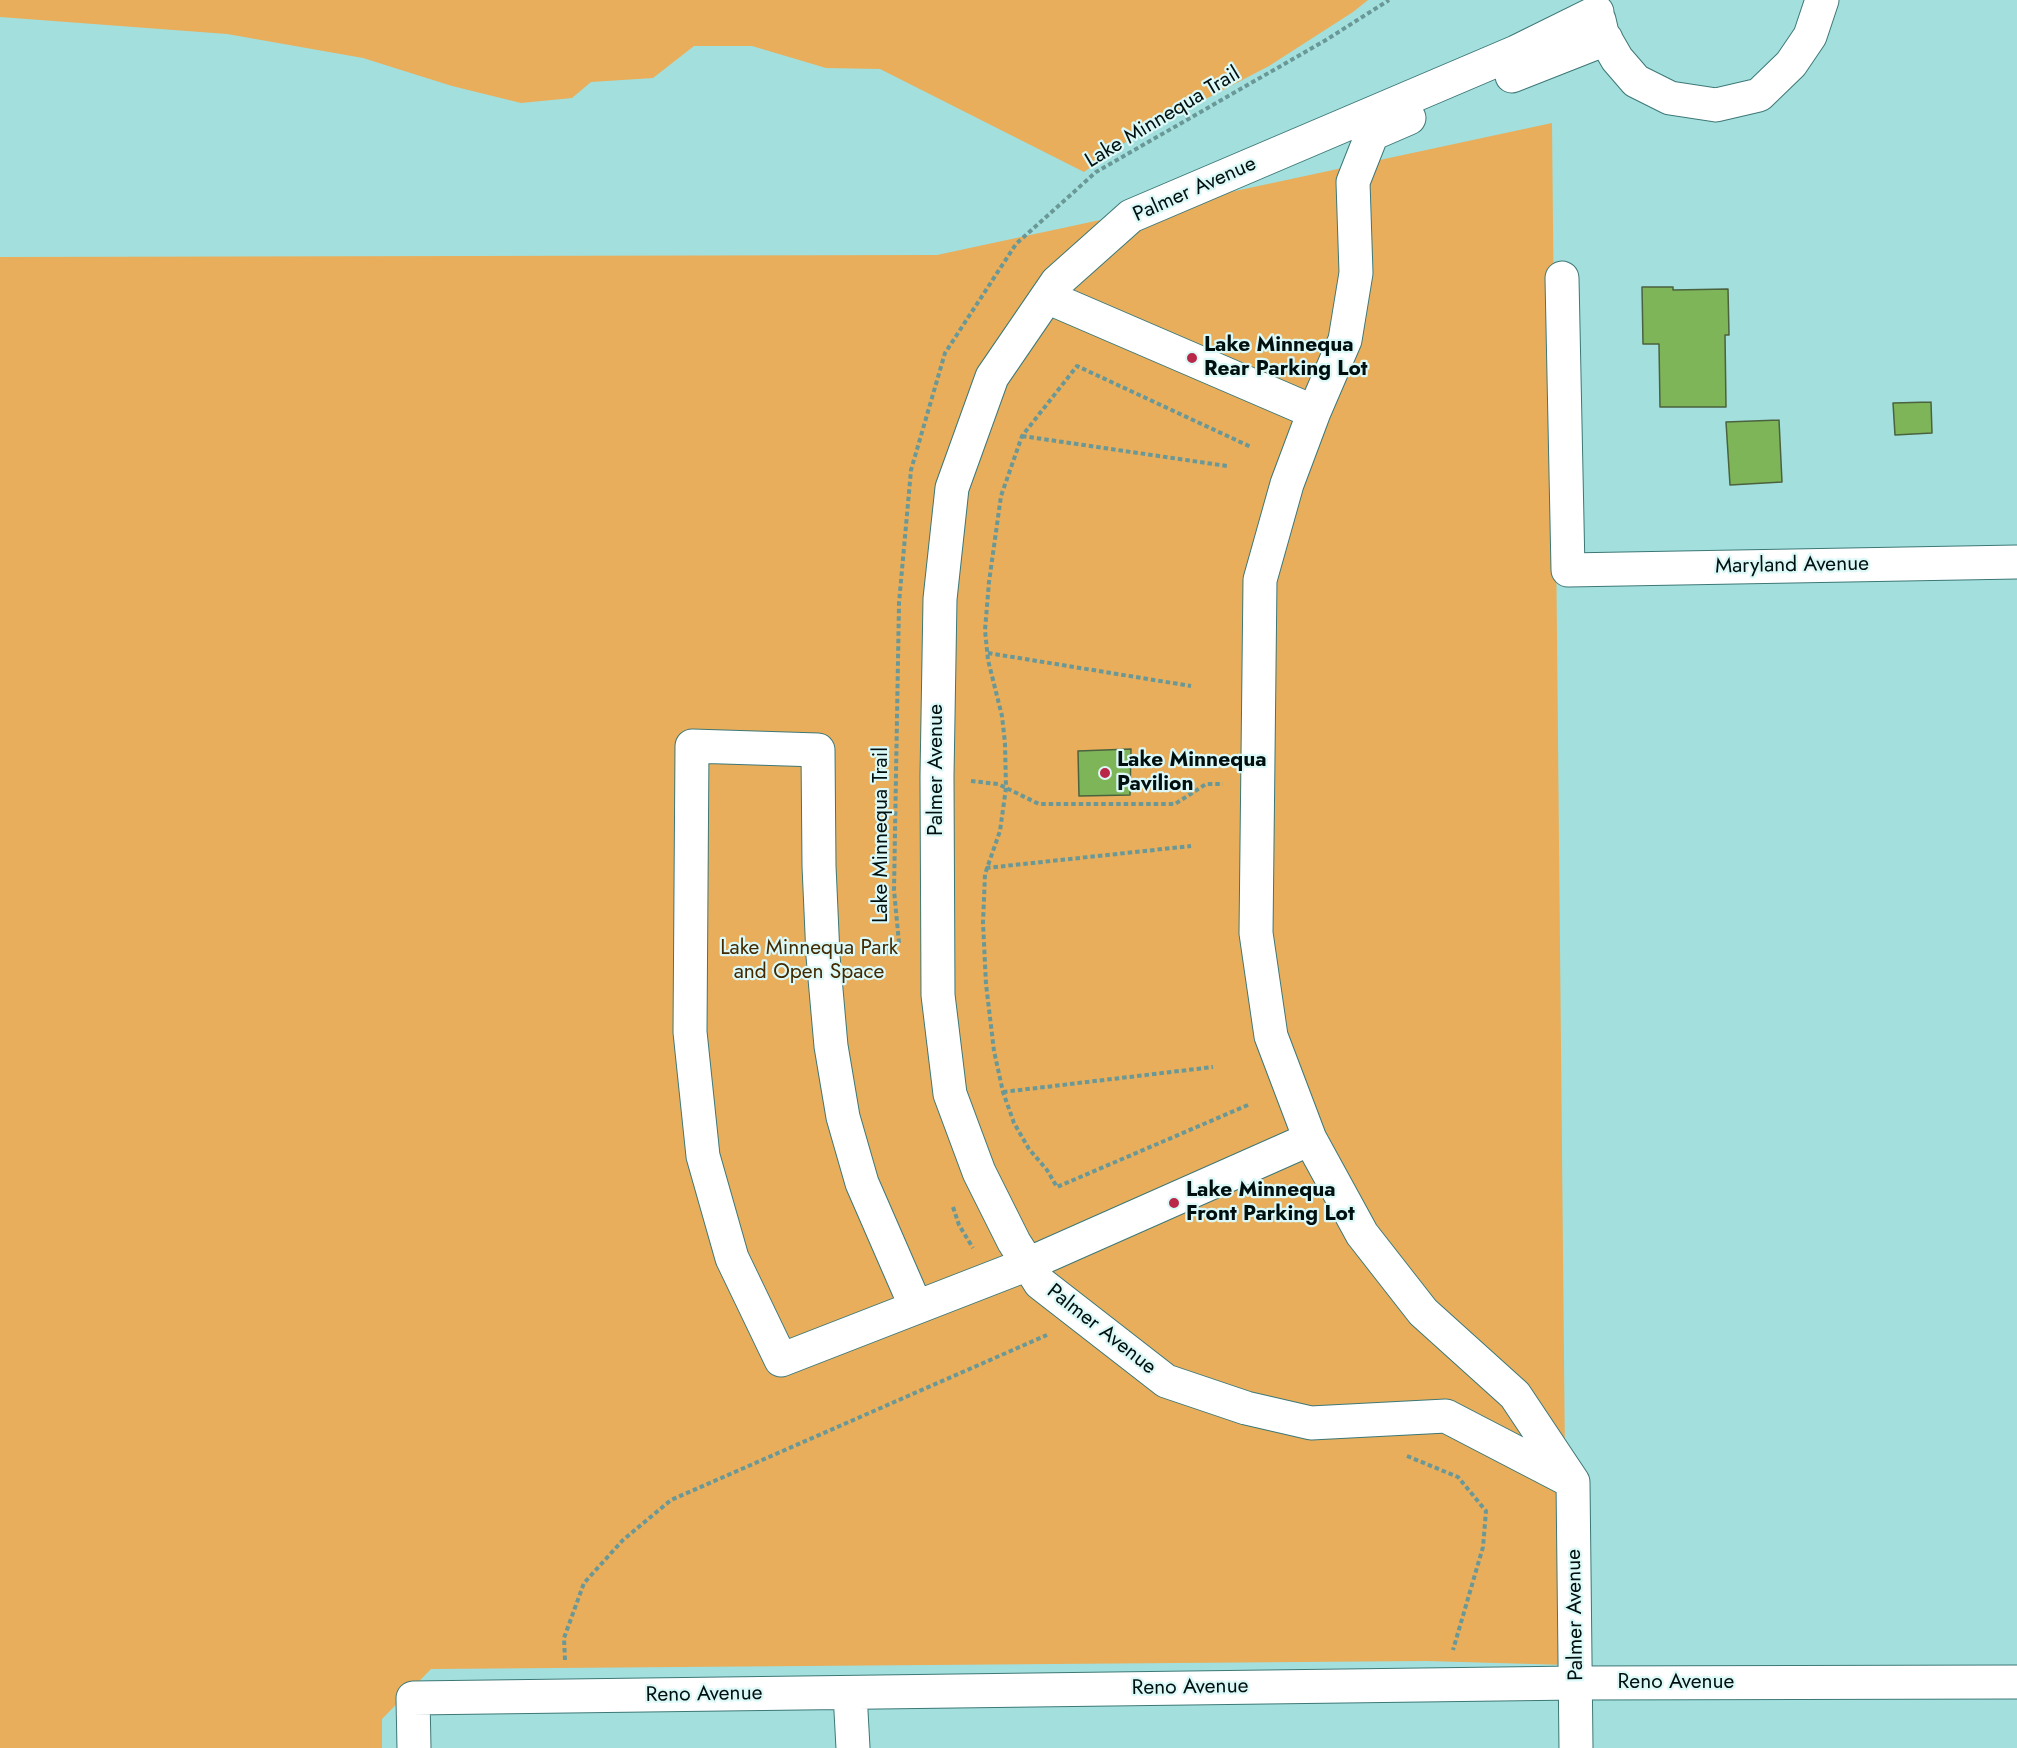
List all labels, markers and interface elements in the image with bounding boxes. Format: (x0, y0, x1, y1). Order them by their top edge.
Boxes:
street label: Lake Minnequa Trail (1081, 62, 1245, 174)
street label: Palmer Avenue (1130, 152, 1260, 228)
place label: Lake Minnequa Rear Parking Lot (1204, 333, 1368, 383)
marker: Lake Minnequa Rear Parking Lot (1185, 351, 1199, 365)
street label: Maryland Avenue (1715, 552, 1869, 580)
street label: Palmer Avenue (924, 704, 950, 836)
street label: Lake Minnequa Trail (869, 747, 895, 923)
place label: Lake Minnequa Pavilion (1117, 748, 1267, 798)
marker: Lake Minnequa Pavilion (1098, 766, 1112, 780)
park label: Lake Minnequa Park and Open Space (720, 936, 898, 986)
place label: Lake Minnequa Front Parking Lot (1186, 1178, 1355, 1228)
marker: Lake Minnequa Front Parking Lot (1167, 1196, 1181, 1210)
street label: Palmer Avenue (1041, 1279, 1161, 1381)
street label: Palmer Avenue (1562, 1549, 1590, 1681)
street label: Reno Avenue (1618, 1670, 1734, 1696)
street label: Reno Avenue (1131, 1674, 1249, 1702)
street label: Reno Avenue (645, 1681, 763, 1709)

